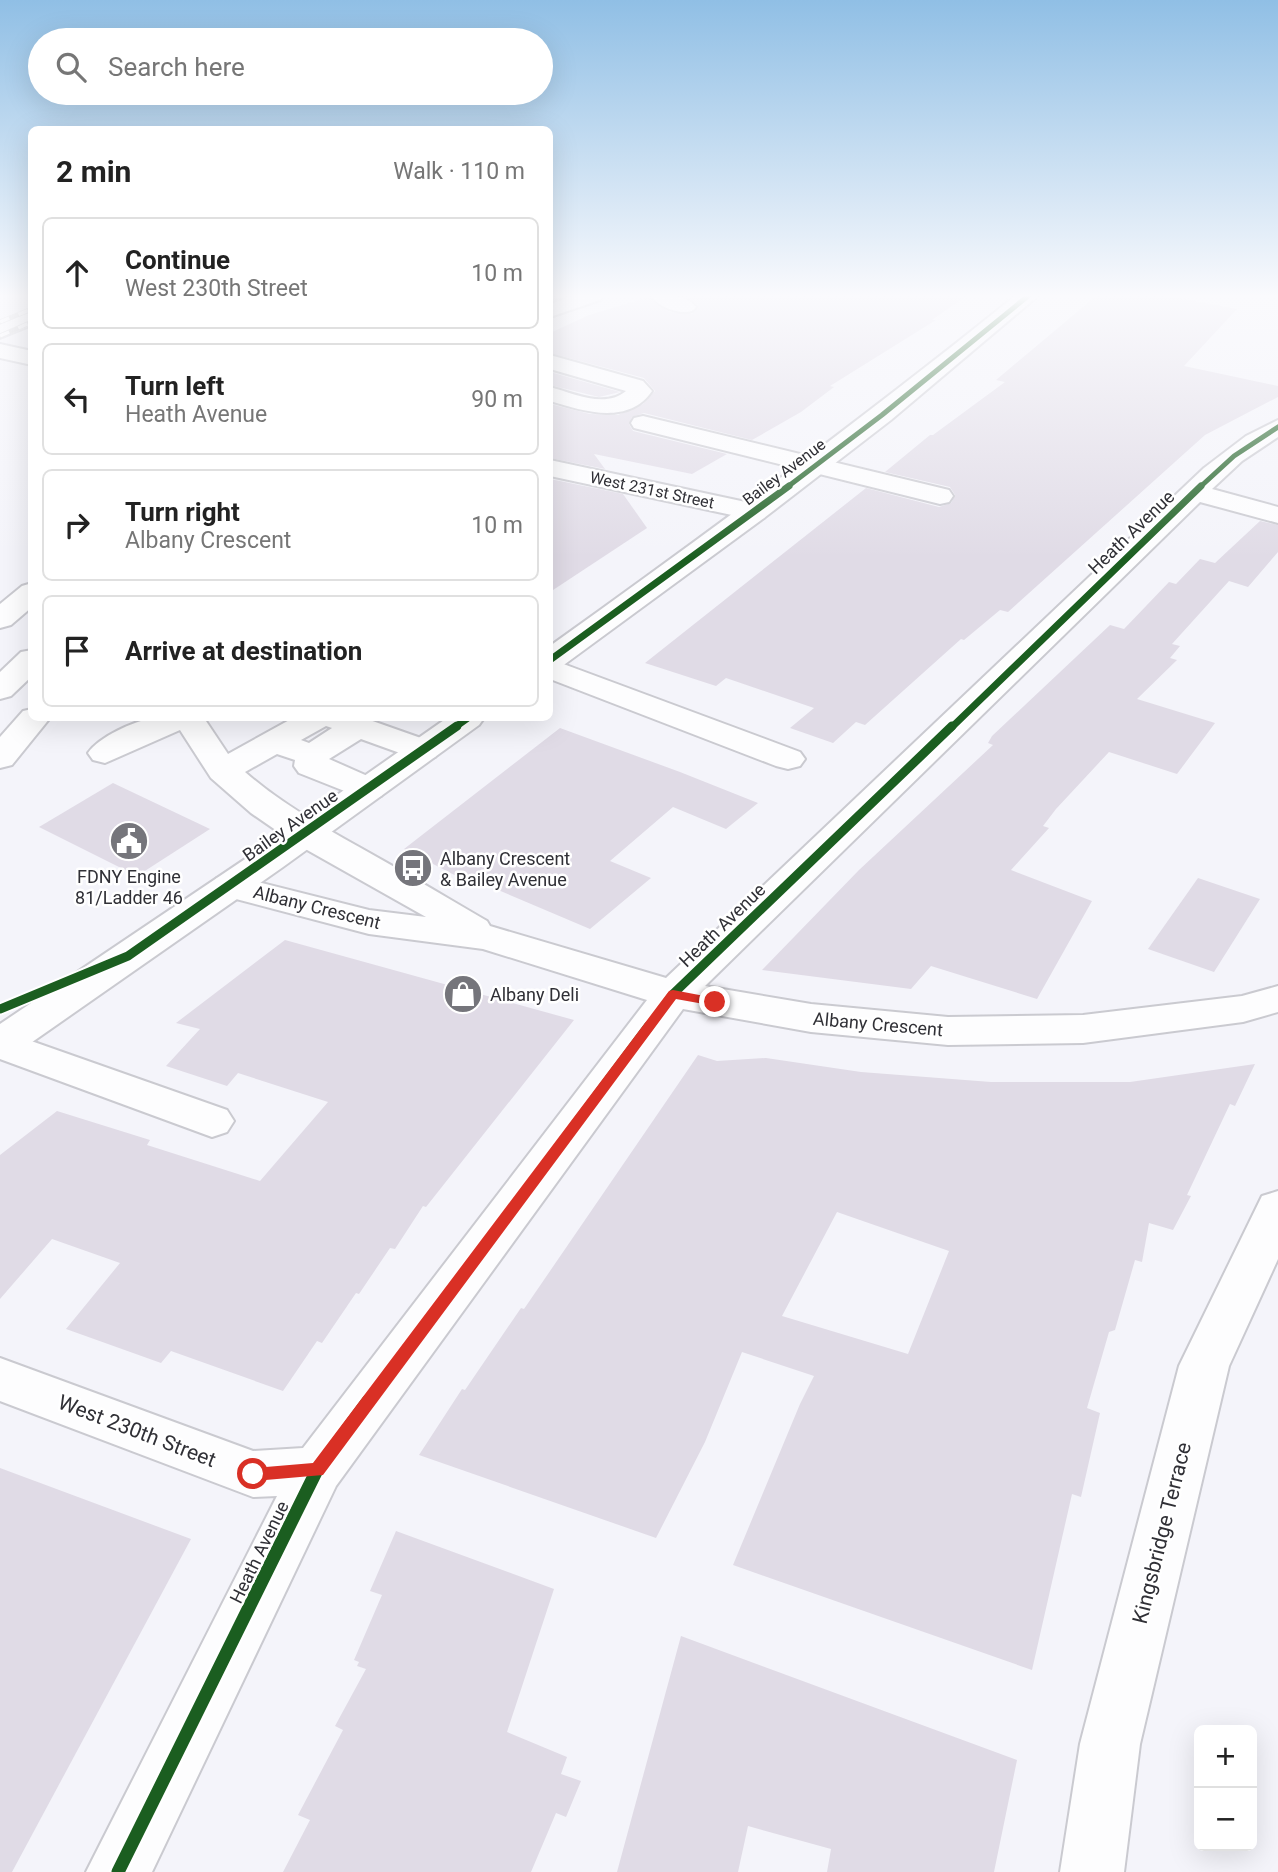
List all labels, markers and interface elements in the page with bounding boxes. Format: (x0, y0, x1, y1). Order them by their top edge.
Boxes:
search box (28, 28, 553, 105)
icon: search (52, 48, 90, 86)
text: Search here (108, 52, 245, 82)
text: 2 min (56, 154, 131, 189)
text: Walk · 110 m (393, 158, 525, 185)
text: Continue (125, 245, 230, 275)
icon: ahead (58, 254, 96, 292)
text: 10 m (471, 260, 523, 287)
text: West 230th Street (125, 275, 308, 302)
text: Turn left (125, 371, 224, 401)
icon: left (58, 380, 96, 418)
text: 90 m (471, 386, 523, 413)
text: Heath Avenue (125, 401, 267, 428)
street label: Bailey Avenue (739, 435, 829, 509)
street label: West 231st Street (588, 468, 716, 512)
street label: Heath Avenue (1084, 486, 1178, 578)
text: Turn right (125, 497, 240, 527)
icon: right (58, 506, 96, 544)
text: 10 m (471, 512, 523, 539)
text: Albany Crescent (125, 527, 291, 554)
icon: arrive (58, 632, 96, 670)
text: Arrive at destination (125, 636, 362, 666)
street label: Bailey Avenue (238, 785, 342, 865)
public building icon: FDNY Engine 81/Ladder 46 (108, 820, 150, 862)
bus stop icon: Albany Crescent & Bailey Avenue (392, 847, 434, 889)
place label: Albany Crescent & Bailey Avenue (440, 848, 570, 890)
place label: FDNY Engine 81/Ladder 46 (75, 866, 183, 908)
street label: Heath Avenue (675, 879, 769, 971)
street label: Albany Crescent (251, 881, 383, 933)
shop icon: Albany Deli (442, 973, 484, 1015)
place label: Albany Deli (490, 984, 579, 1005)
route end (699, 986, 730, 1017)
street label: Albany Crescent (812, 1008, 944, 1040)
street label: West 230th Street (55, 1390, 219, 1472)
street label: Kingsbridge Terrace (1128, 1440, 1196, 1626)
route start (237, 1458, 268, 1489)
street label: Heath Avenue (225, 1497, 293, 1607)
map controls (1194, 1725, 1257, 1851)
button: + (1194, 1725, 1257, 1788)
button: − (1194, 1788, 1257, 1851)

